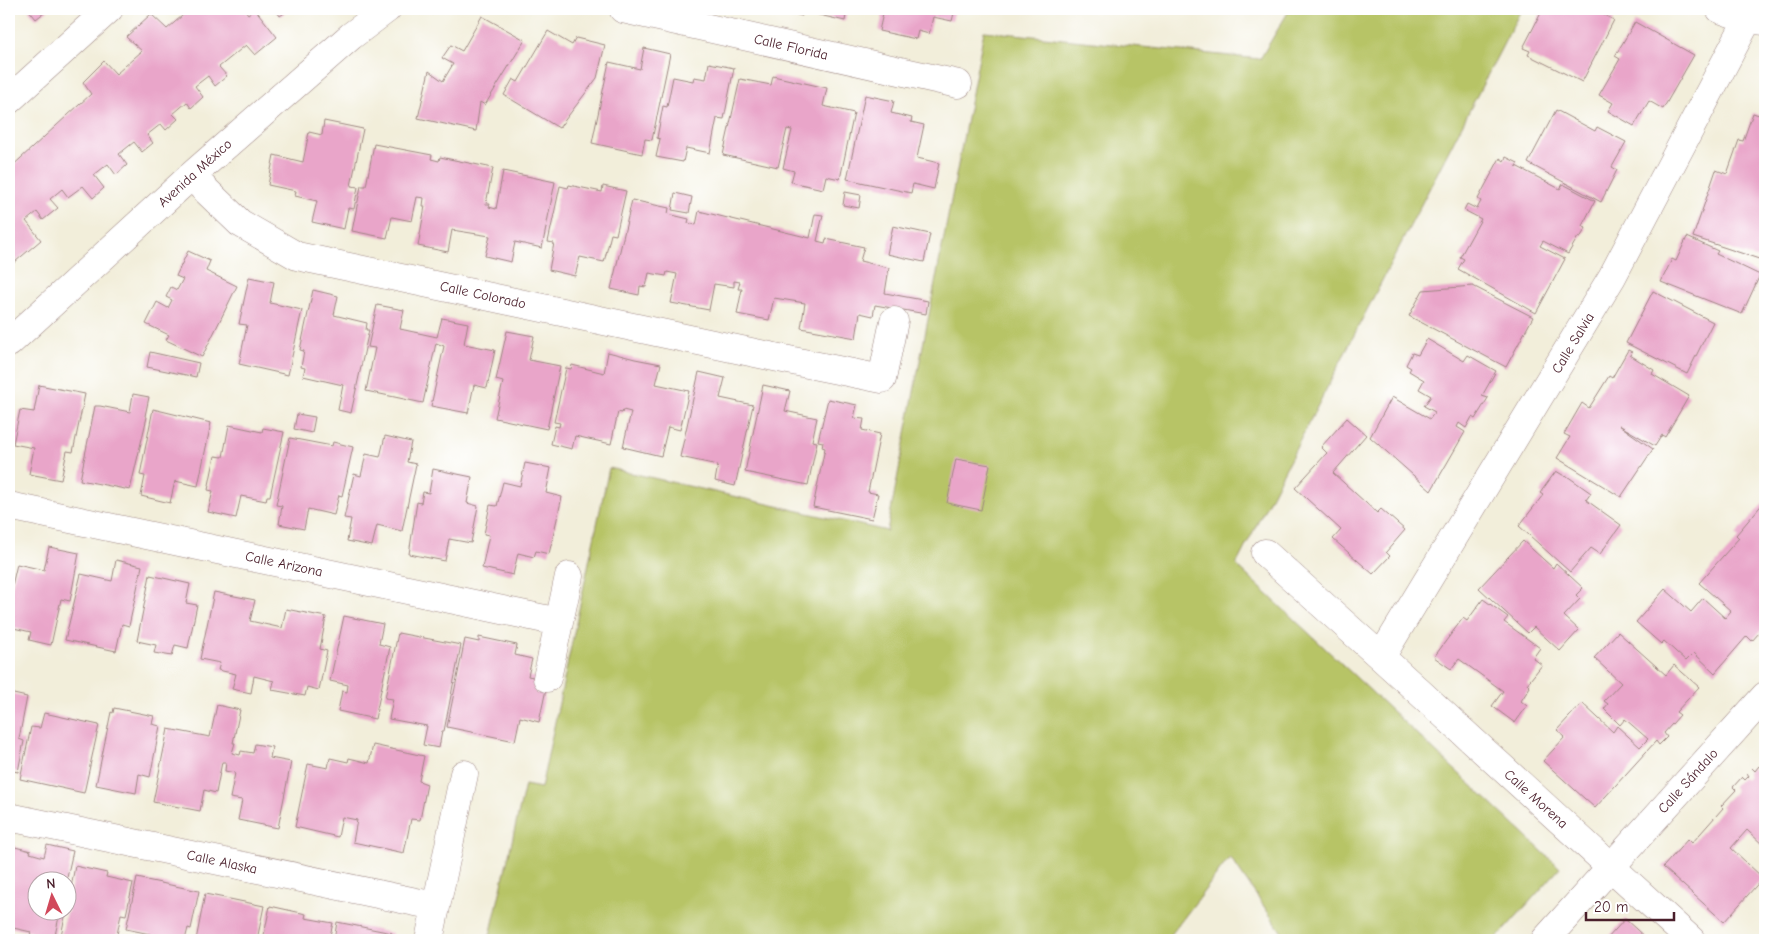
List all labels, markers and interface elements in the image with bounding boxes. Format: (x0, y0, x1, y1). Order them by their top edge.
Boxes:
street label: Calle Florida (752, 30, 830, 64)
street label: Avenida México (155, 135, 235, 211)
street label: Calle Colorado (438, 278, 528, 312)
street label: Calle Salvia (1548, 310, 1598, 376)
street label: Calle Arizona (244, 548, 324, 580)
street label: Calle Sándalo (1654, 745, 1722, 817)
street label: Calle Morena (1501, 766, 1571, 832)
street label: Calle Alaska (185, 846, 259, 878)
north arrow (28, 872, 78, 922)
text: N (46, 875, 56, 892)
scale bar (1586, 889, 1674, 921)
text: 20 m (1594, 898, 1628, 916)

